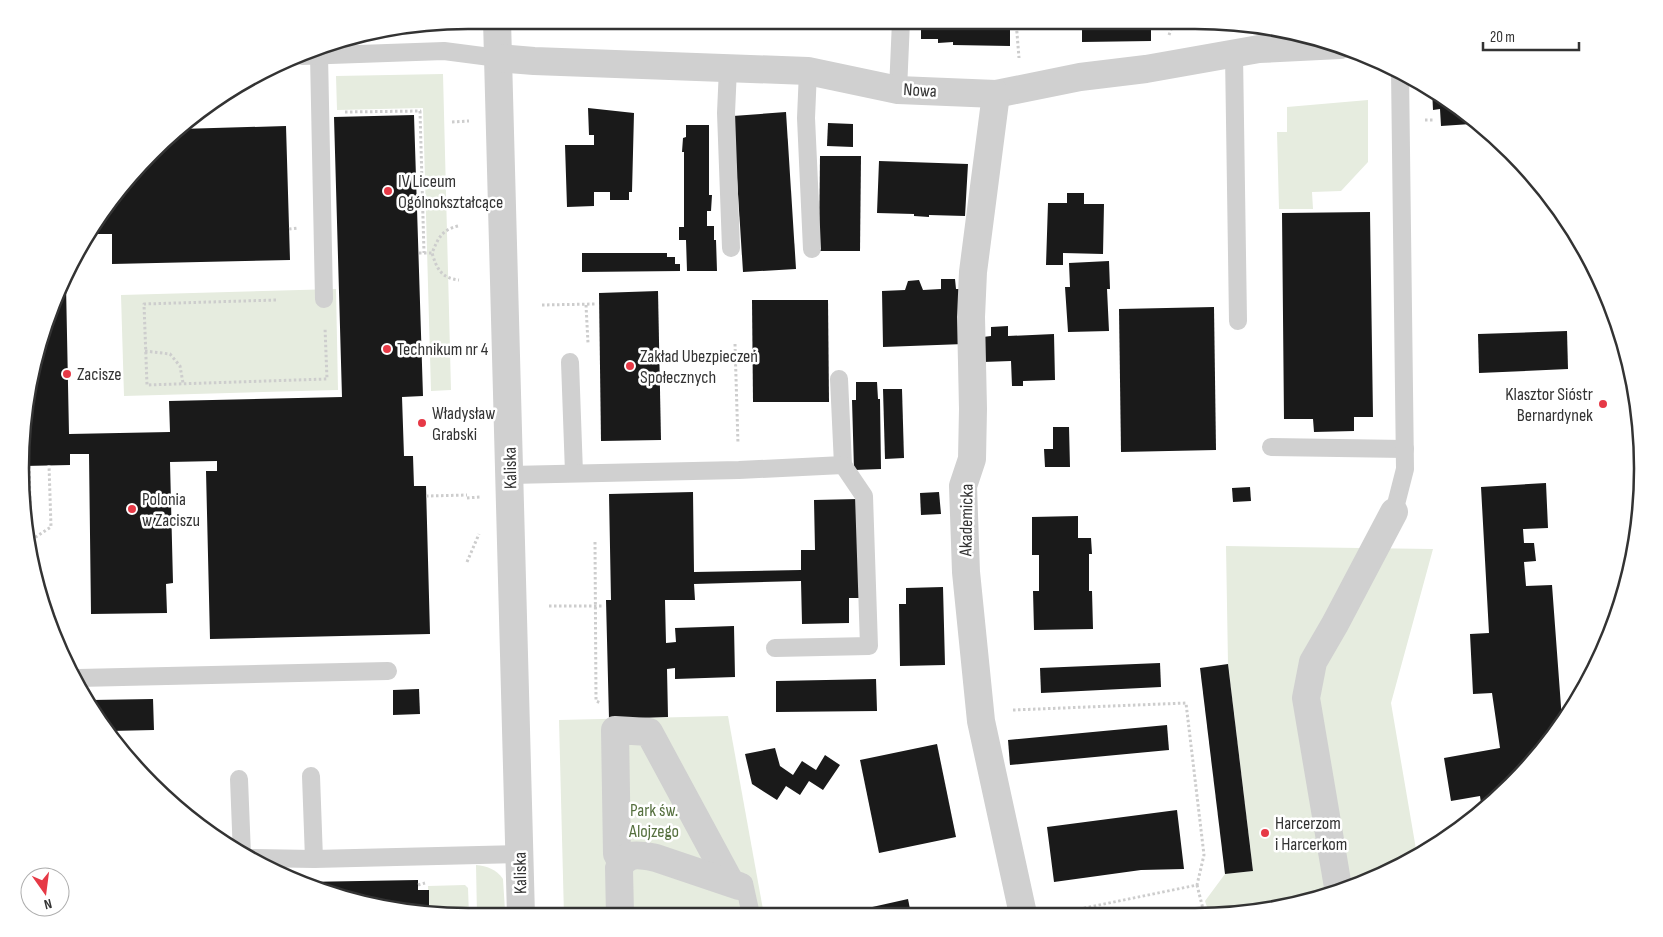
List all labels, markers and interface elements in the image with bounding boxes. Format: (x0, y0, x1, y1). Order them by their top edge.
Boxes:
scale bar (1483, 20, 1579, 52)
text: 20 m (1490, 28, 1515, 47)
street label: Nowa (903, 79, 937, 102)
place label: IV Liceum Ogólnokształcące (398, 171, 503, 213)
marker: IV Liceum Ogólnokształcące (382, 185, 394, 197)
place label: Technikum nr 4 (397, 339, 489, 360)
marker: Technikum nr 4 (381, 343, 393, 355)
place label: Zakład Ubezpieczeń Społecznych (640, 346, 758, 388)
marker: Zakład Ubezpieczeń Społecznych (624, 360, 636, 372)
place label: Zacisze (77, 364, 121, 385)
marker: Zacisze (61, 368, 73, 380)
place label: Klasztor Sióstr Bernardynek (1505, 384, 1593, 426)
marker: Klasztor Sióstr Bernardynek (1597, 398, 1609, 410)
place label: Władysław Grabski (432, 403, 495, 445)
marker: Władysław Grabski (416, 417, 428, 429)
street label: Kaliska (500, 447, 521, 489)
street label: Akademicka (955, 484, 978, 557)
place label: Polonia w Zaciszu (142, 489, 200, 531)
marker: Polonia w Zaciszu (126, 503, 138, 515)
park label: Park św. Alojzego (628, 800, 679, 842)
place label: Harcerzom i Harcerkom (1275, 813, 1347, 855)
marker: Harcerzom i Harcerkom (1259, 827, 1271, 839)
street label: Kaliska (510, 852, 531, 894)
north arrow (20, 867, 70, 917)
text: N (42, 895, 54, 913)

